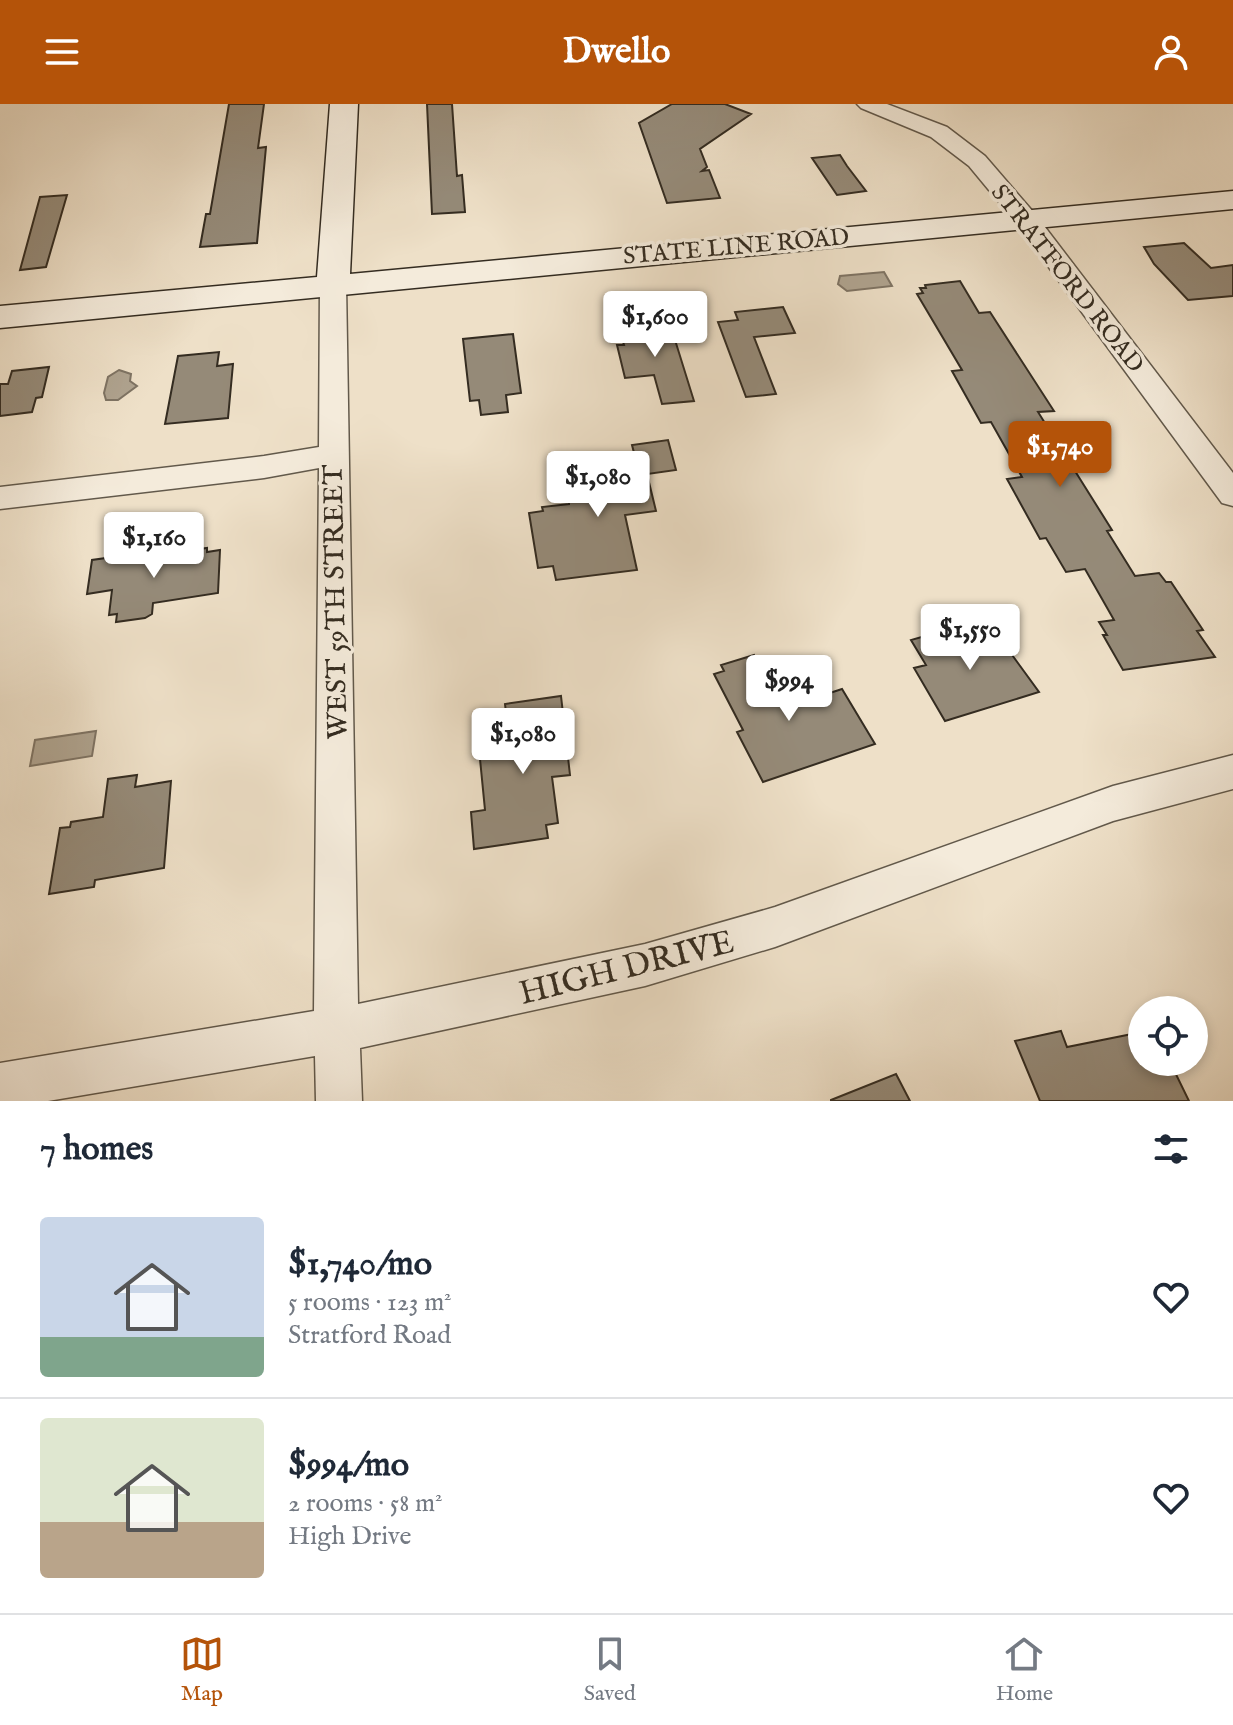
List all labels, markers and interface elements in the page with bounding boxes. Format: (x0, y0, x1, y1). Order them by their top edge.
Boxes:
text: Dwello (563, 29, 670, 75)
icon: menu (40, 30, 84, 74)
icon: person (1149, 30, 1193, 74)
street label: STRATFORD ROAD (983, 178, 1150, 380)
street label: STATE LINE ROAD (622, 222, 850, 273)
pin: $1,600 (590, 291, 720, 359)
text: $1,600 (621, 300, 689, 333)
pin: $1,740 (995, 421, 1125, 489)
text: $1,740 (1026, 430, 1094, 463)
pin: $1,080 (533, 451, 663, 519)
text: $1,080 (565, 460, 631, 493)
street label: WEST 59TH STREET (317, 464, 356, 740)
pin: $1,160 (89, 512, 219, 580)
text: $1,160 (122, 521, 186, 554)
pin: $1,550 (905, 604, 1035, 672)
text: $1,550 (939, 613, 1001, 646)
pin: $994 (742, 655, 836, 723)
text: $994 (764, 664, 814, 697)
pin: $1,080 (458, 708, 588, 776)
text: $1,080 (490, 717, 556, 750)
street label: HIGH DRIVE (515, 921, 738, 1016)
map controls (1128, 996, 1208, 1076)
button: locate (1128, 996, 1208, 1076)
icon: filters (1149, 1127, 1193, 1171)
text: 7 homes (40, 1128, 153, 1171)
text: $1,740/mo (288, 1243, 432, 1286)
icon: home (104, 1249, 200, 1345)
icon: heart (1149, 1275, 1193, 1319)
text: 5 rooms · 123 m² (288, 1286, 452, 1319)
text: Stratford Road (288, 1319, 451, 1352)
text: $994/mo (288, 1444, 409, 1487)
icon: home (104, 1450, 200, 1546)
icon: heart (1149, 1476, 1193, 1520)
text: 2 rooms · 58 m² (288, 1487, 442, 1520)
text: High Drive (288, 1520, 411, 1553)
tab: Map (180, 1632, 224, 1708)
tab: Saved (584, 1632, 636, 1708)
tab: Home (996, 1632, 1053, 1708)

